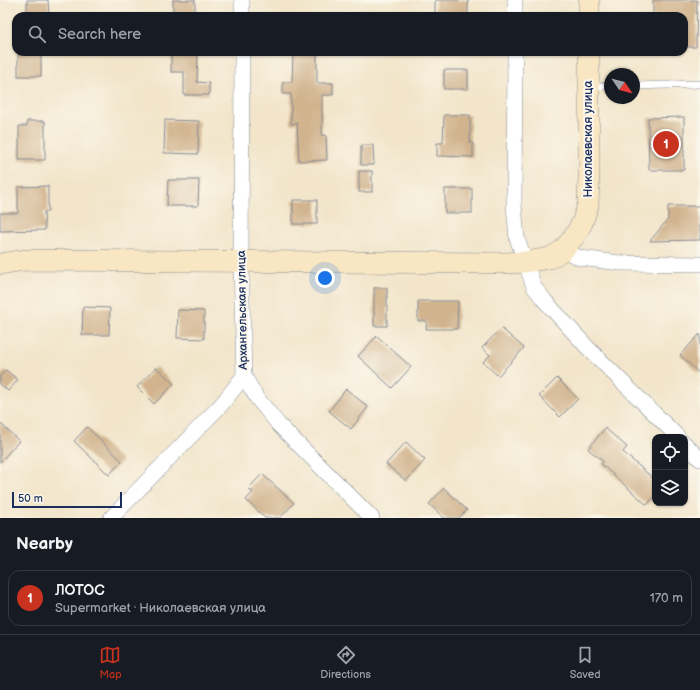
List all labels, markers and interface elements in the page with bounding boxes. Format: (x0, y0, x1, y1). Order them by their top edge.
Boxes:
search box (12, 12, 688, 56)
icon: search (26, 23, 48, 45)
text: Search here (58, 25, 141, 44)
north arrow (604, 68, 640, 104)
street label: Николаевская улица (581, 80, 596, 198)
pin: 1 (653, 129, 679, 159)
street label: Архангельская улица (234, 250, 251, 371)
your location (315, 268, 335, 288)
map controls (652, 434, 688, 506)
button: locate (652, 434, 688, 470)
button: layers (652, 470, 688, 506)
scale bar (12, 490, 122, 509)
text: 50 m (18, 492, 43, 505)
text: Nearby (16, 534, 73, 554)
text: ЛОТОС (55, 581, 105, 600)
text: 1 (27, 590, 33, 606)
text: 170 m (650, 590, 683, 606)
text: Supermarket · Николаевская улица (55, 600, 266, 616)
tab: Map (99, 644, 122, 681)
tab: Directions (320, 644, 371, 681)
tab: Saved (570, 644, 601, 681)

